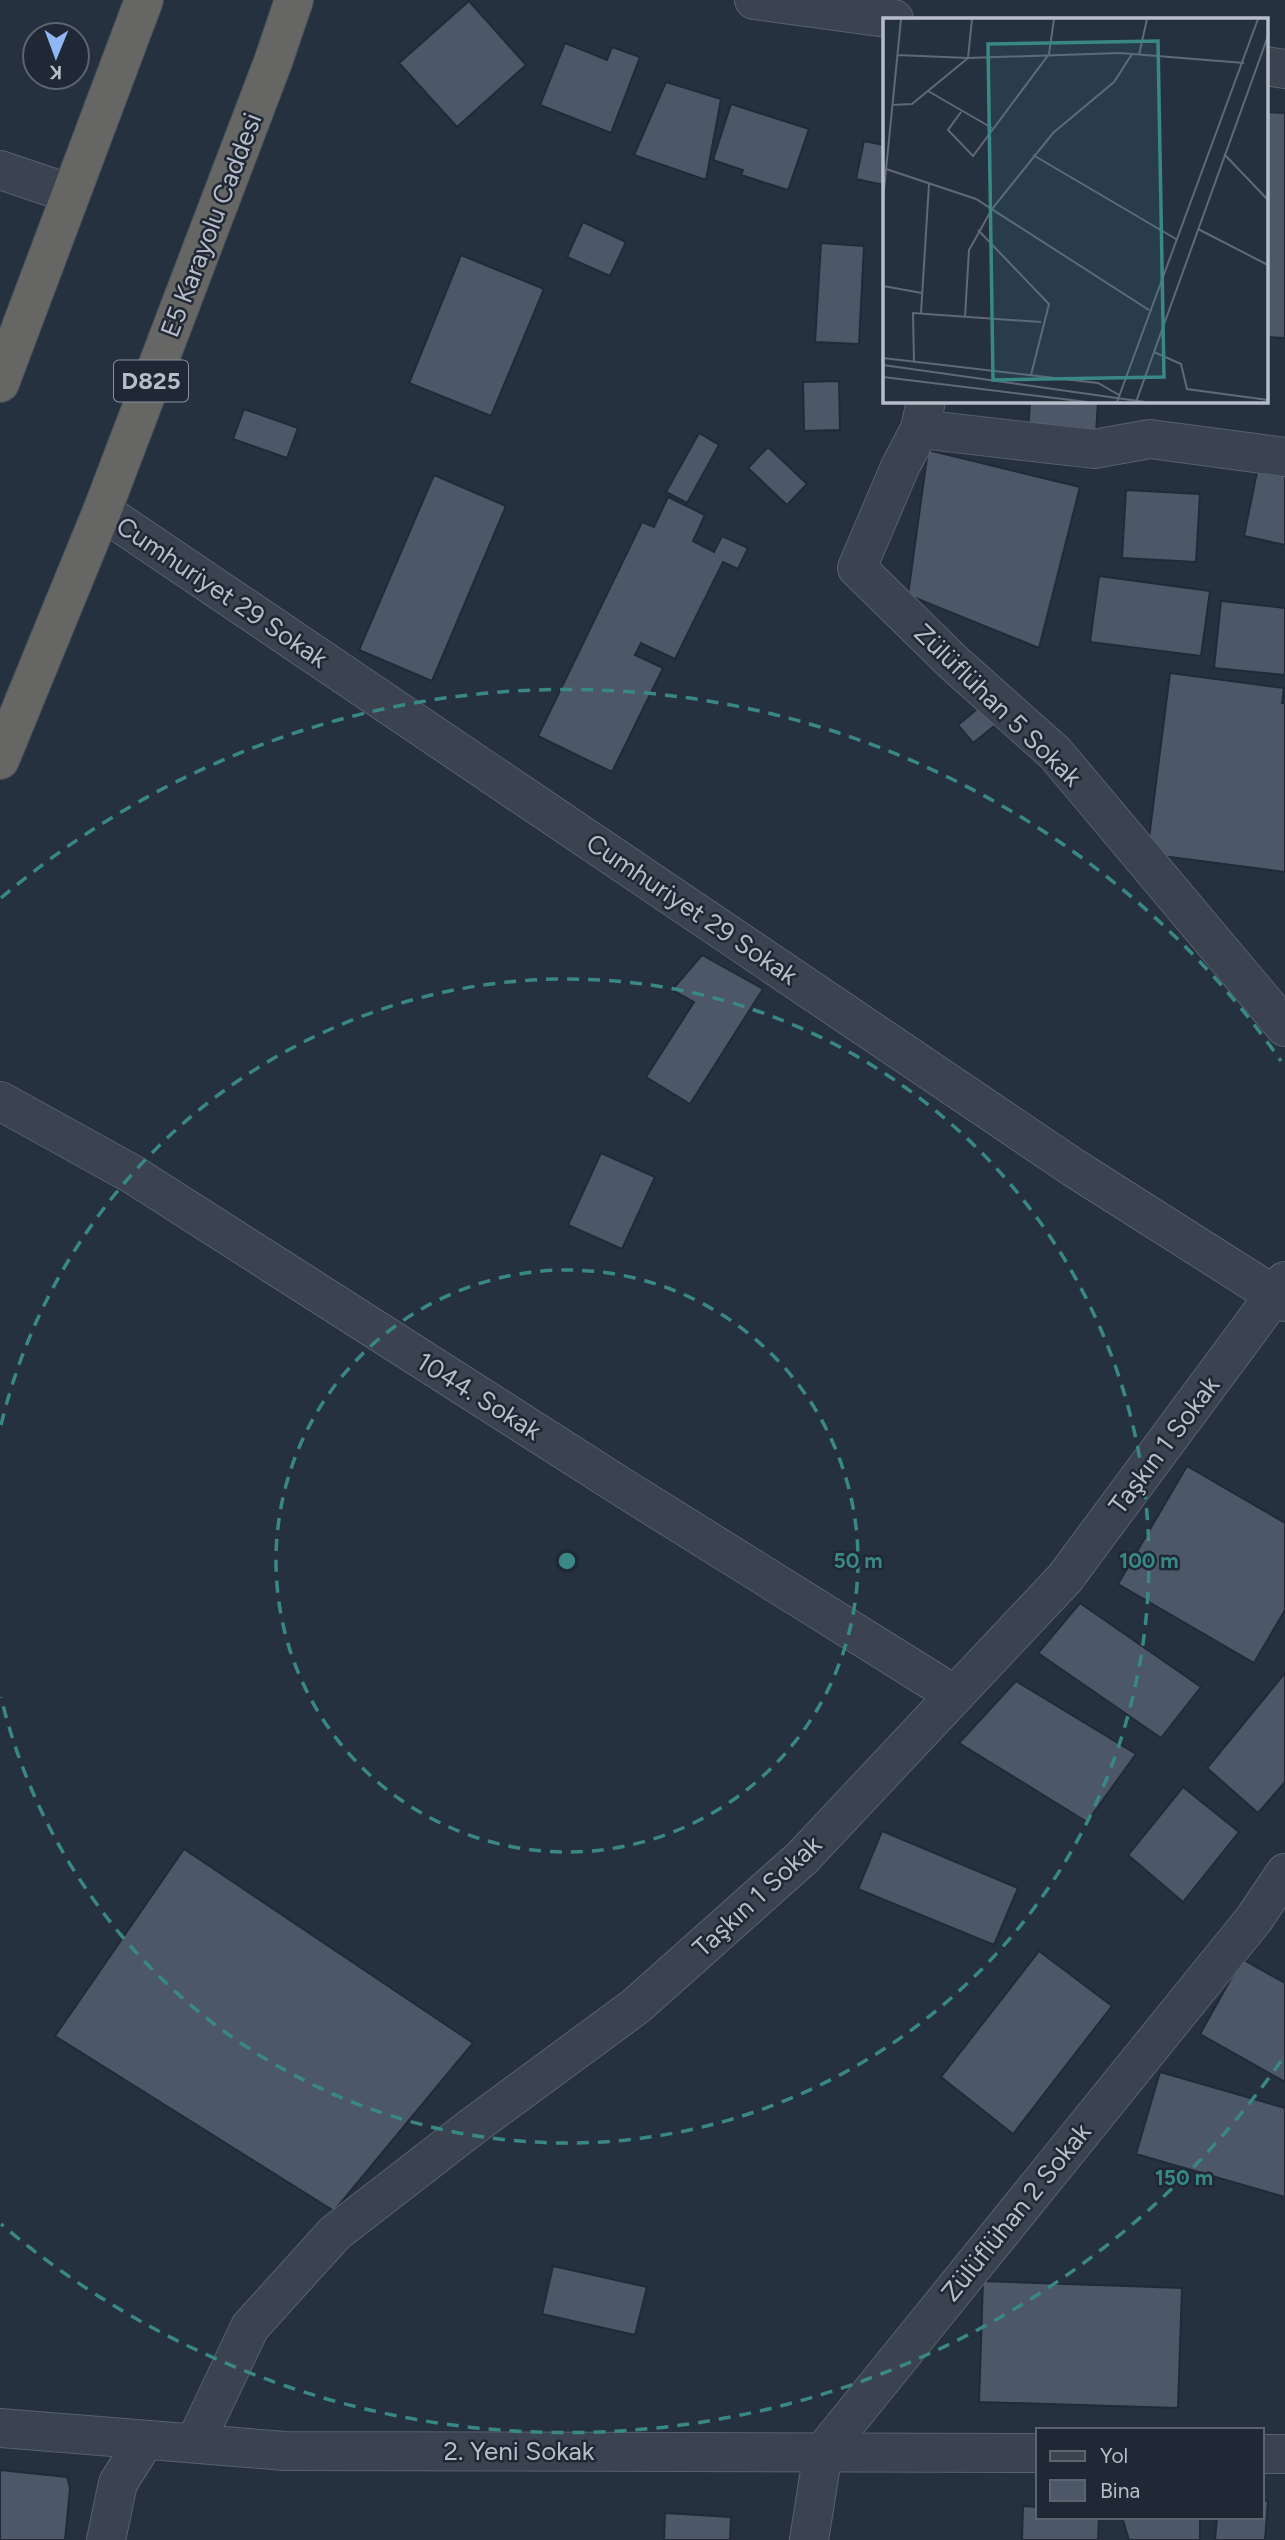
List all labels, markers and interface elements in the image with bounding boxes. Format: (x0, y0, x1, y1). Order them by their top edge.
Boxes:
inset map (883, 18, 1268, 402)
north arrow (21, 21, 91, 91)
text: K (49, 61, 62, 84)
street label: E5 Karayolu Caddesi (154, 108, 268, 342)
road number: D825 (114, 360, 188, 402)
street label: Cumhuriyet 29 Sokak (110, 509, 334, 675)
street label: Zülüflühan 5 Sokak (908, 617, 1089, 793)
street label: Cumhuriyet 29 Sokak (580, 826, 804, 992)
street label: 1044. Sokak (411, 1345, 547, 1447)
street label: Taşkın 1 Sokak (1102, 1369, 1226, 1520)
text: 50 m (833, 1548, 883, 1573)
text: 100 m (1119, 1548, 1179, 1573)
centre of rings (555, 1549, 579, 1573)
street label: Taşkın 1 Sokak (686, 1828, 828, 1964)
street label: Zülüflühan 2 Sokak (934, 2116, 1098, 2308)
text: 150 m (1155, 2165, 1213, 2190)
legend (1036, 2428, 1264, 2519)
street label: 2. Yeni Sokak (444, 2435, 595, 2467)
text: Yol (1100, 2443, 1128, 2468)
text: Bina (1100, 2478, 1140, 2503)

